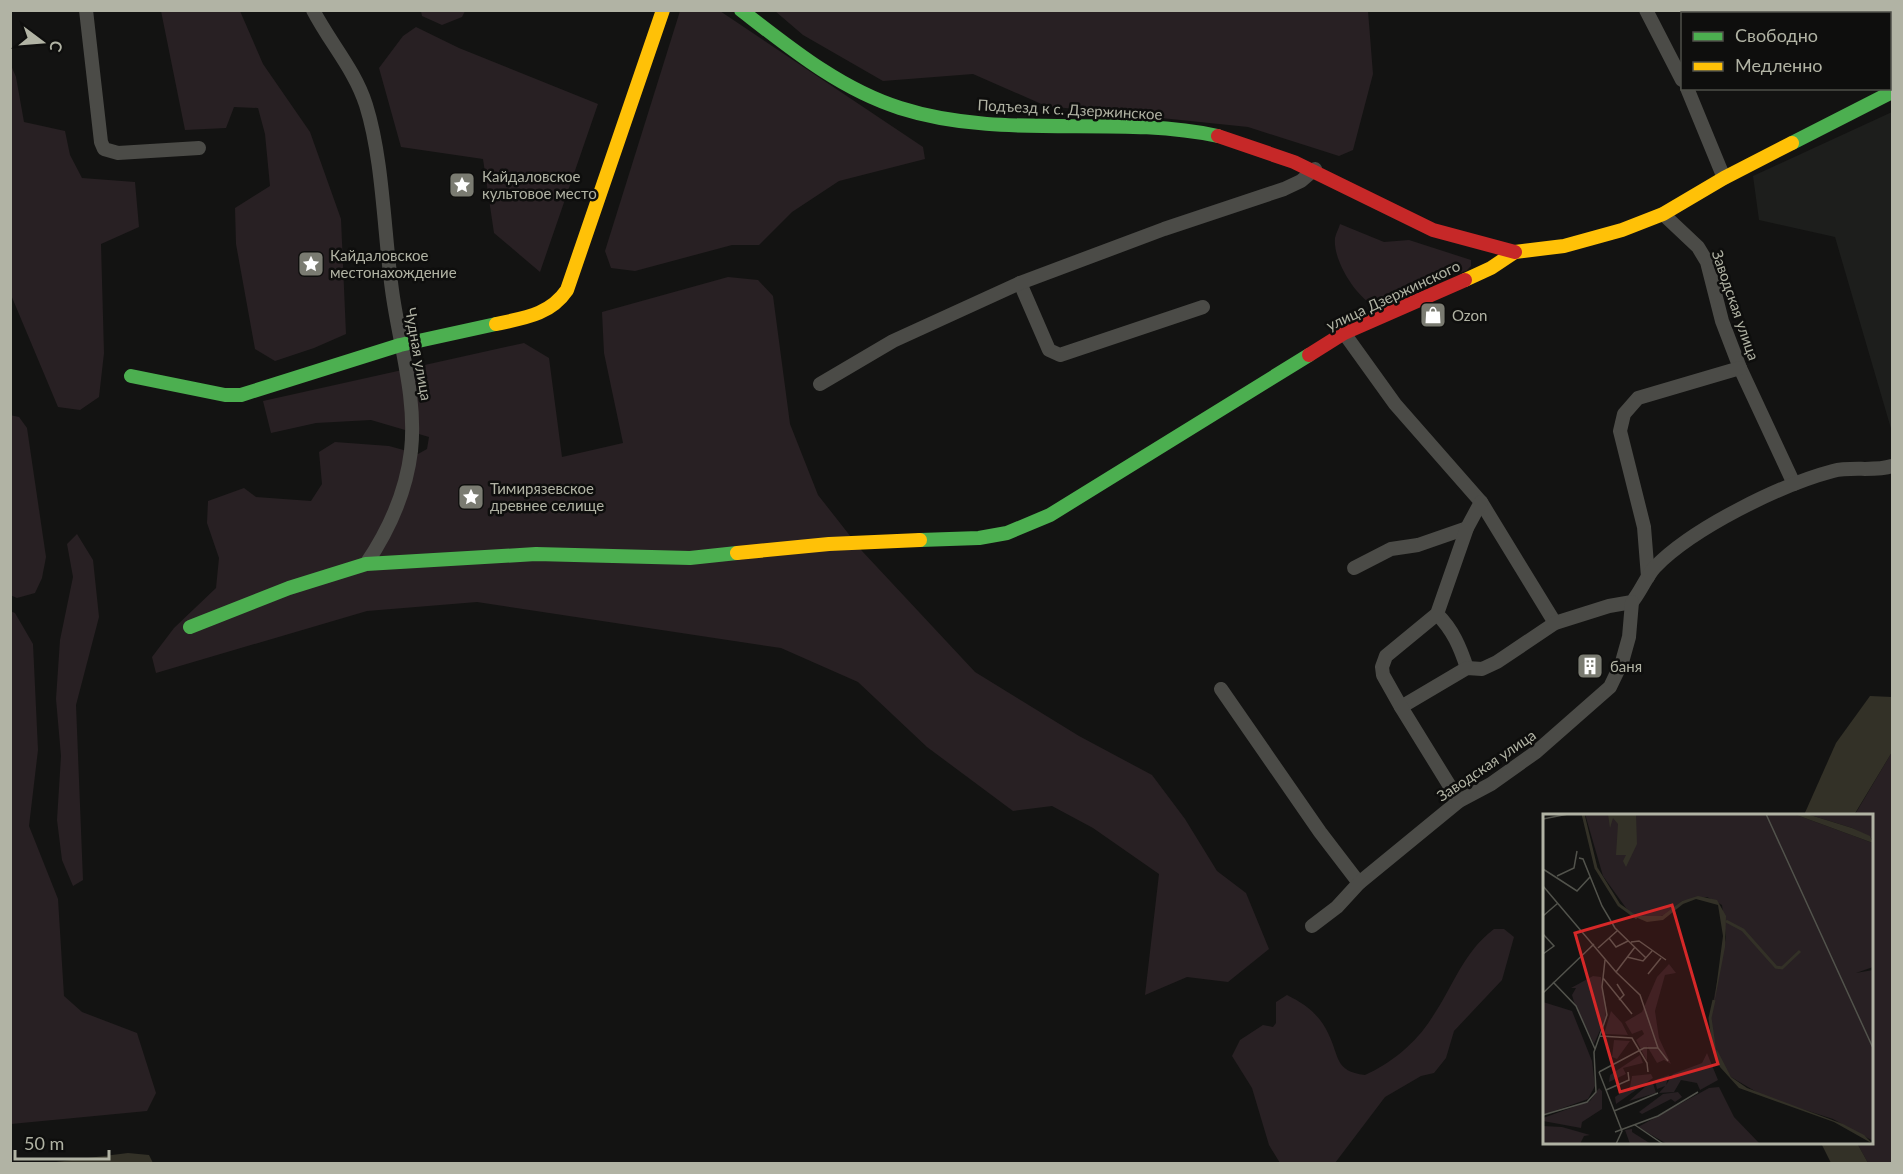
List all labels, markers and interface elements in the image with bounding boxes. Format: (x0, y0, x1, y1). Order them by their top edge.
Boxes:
north arrow (12, 12, 72, 72)
legend (1681, 12, 1891, 90)
text: Свободно (1735, 24, 1818, 46)
text: С (46, 39, 67, 54)
text: Медленно (1735, 54, 1823, 76)
street label: Подъезд к с. Дзержинское (977, 95, 1163, 123)
place label: Кайдаловское культовое место (482, 167, 597, 202)
place icon: Кайдаловское культовое место (447, 170, 477, 200)
place label: Кайдаловское местонахождение (330, 246, 457, 281)
street label: Заводская улица (1709, 248, 1763, 362)
place icon: Кайдаловское местонахождение (296, 249, 326, 279)
street label: улица Дзержинского (1323, 256, 1463, 334)
shop icon: Ozon (1418, 300, 1448, 330)
street label: Чудная улица (402, 306, 436, 402)
place label: Ozon (1452, 306, 1487, 324)
place label: Тимирязевское древнее селище (490, 479, 604, 514)
place icon: Тимирязевское древнее селище (456, 482, 486, 512)
building icon: баня (1575, 651, 1605, 681)
place label: баня (1610, 657, 1642, 675)
street label: Заводская улица (1433, 725, 1539, 805)
inset map (1543, 814, 1873, 1144)
scale bar (15, 1123, 110, 1161)
text: 50 m (24, 1132, 64, 1154)

